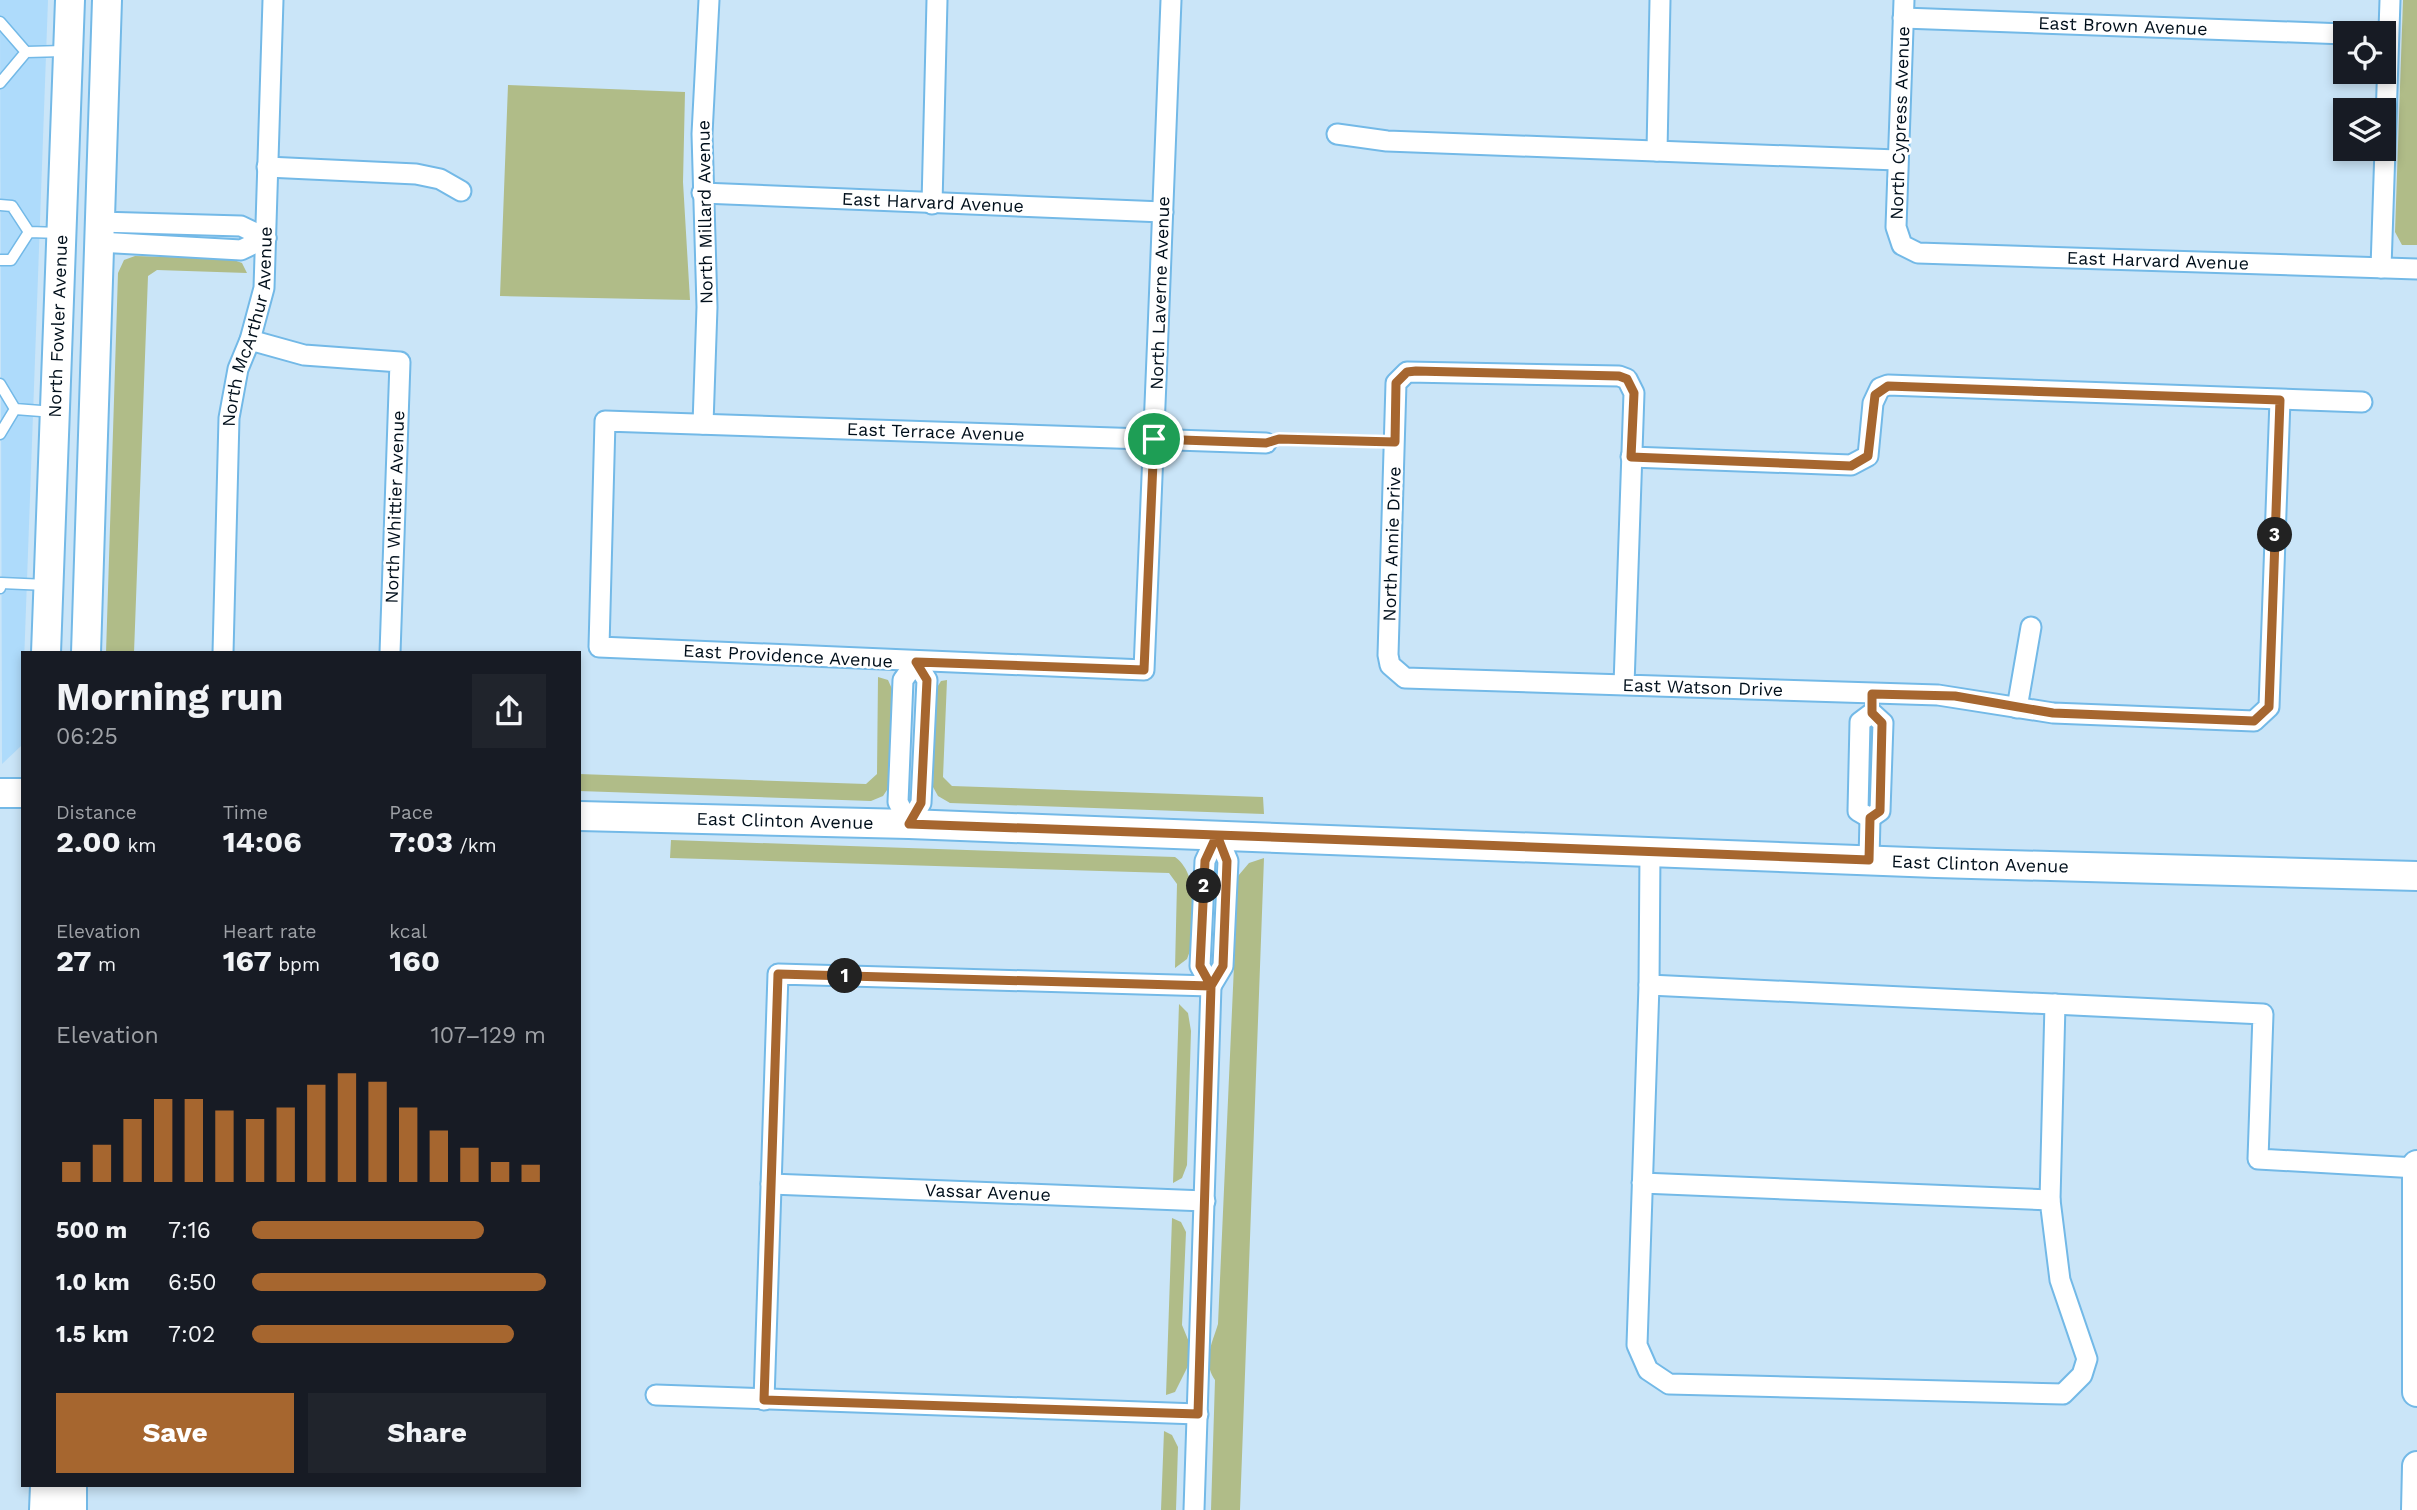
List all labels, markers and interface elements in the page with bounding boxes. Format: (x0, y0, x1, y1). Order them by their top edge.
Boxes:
street label: East Brown Avenue (2038, 12, 2208, 39)
map controls (2333, 21, 2396, 161)
button: locate (2333, 21, 2396, 84)
street label: North Cypress Avenue (1886, 26, 1913, 220)
button: layers (2333, 98, 2396, 161)
street label: North Millard Avenue (692, 120, 717, 304)
street label: East Harvard Avenue (841, 188, 1024, 216)
street label: North Laverne Avenue (1146, 196, 1173, 390)
street label: North McArthur Avenue (218, 226, 276, 427)
street label: North Fowler Avenue (44, 234, 71, 418)
street label: East Harvard Avenue (2066, 247, 2249, 274)
pin (1124, 409, 1184, 469)
street label: North Whittier Avenue (381, 410, 408, 604)
street label: East Terrace Avenue (846, 418, 1025, 445)
icon: arrive (1135, 420, 1173, 458)
street label: North Annie Drive (1378, 466, 1405, 622)
pin: 3 (2258, 518, 2292, 552)
text: 3 (2269, 523, 2280, 546)
street label: East Providence Avenue (683, 640, 894, 671)
button: share (472, 674, 546, 748)
street label: East Watson Drive (1622, 674, 1783, 700)
text: Morning run (56, 675, 283, 719)
text: 06:25 (56, 723, 118, 750)
text: Distance (56, 801, 137, 824)
text: Time (223, 801, 268, 824)
text: Pace (389, 801, 433, 824)
street label: East Clinton Avenue (696, 808, 874, 833)
text: 2.00 (56, 824, 121, 859)
text: 14:06 (223, 824, 302, 859)
text: 7:03 (389, 824, 453, 859)
text: km (121, 834, 156, 857)
text: /km (453, 834, 497, 857)
street label: East Clinton Avenue (1891, 850, 2069, 877)
pin: 2 (1186, 868, 1222, 903)
text: 2 (1198, 874, 1209, 897)
text: Elevation (56, 920, 141, 943)
text: Heart rate (223, 920, 317, 943)
text: kcal (389, 920, 427, 943)
text: 27 (56, 943, 92, 978)
text: 167 (223, 943, 272, 978)
text: 160 (389, 943, 440, 978)
text: m (92, 953, 116, 976)
text: bpm (272, 953, 320, 976)
pin: 1 (828, 958, 862, 993)
text: 1 (840, 964, 849, 987)
text: Elevation (56, 1022, 159, 1049)
text: 107–129 m (431, 1022, 546, 1049)
street label: Vassar Avenue (924, 1179, 1051, 1205)
text: 500 m (56, 1217, 127, 1244)
text: 7:16 (168, 1217, 211, 1244)
text: 1.0 km (56, 1269, 130, 1296)
text: 6:50 (168, 1269, 216, 1296)
text: 1.5 km (56, 1321, 129, 1348)
text: 7:02 (168, 1321, 215, 1348)
button: Save (56, 1393, 294, 1473)
button: Share (308, 1393, 546, 1473)

